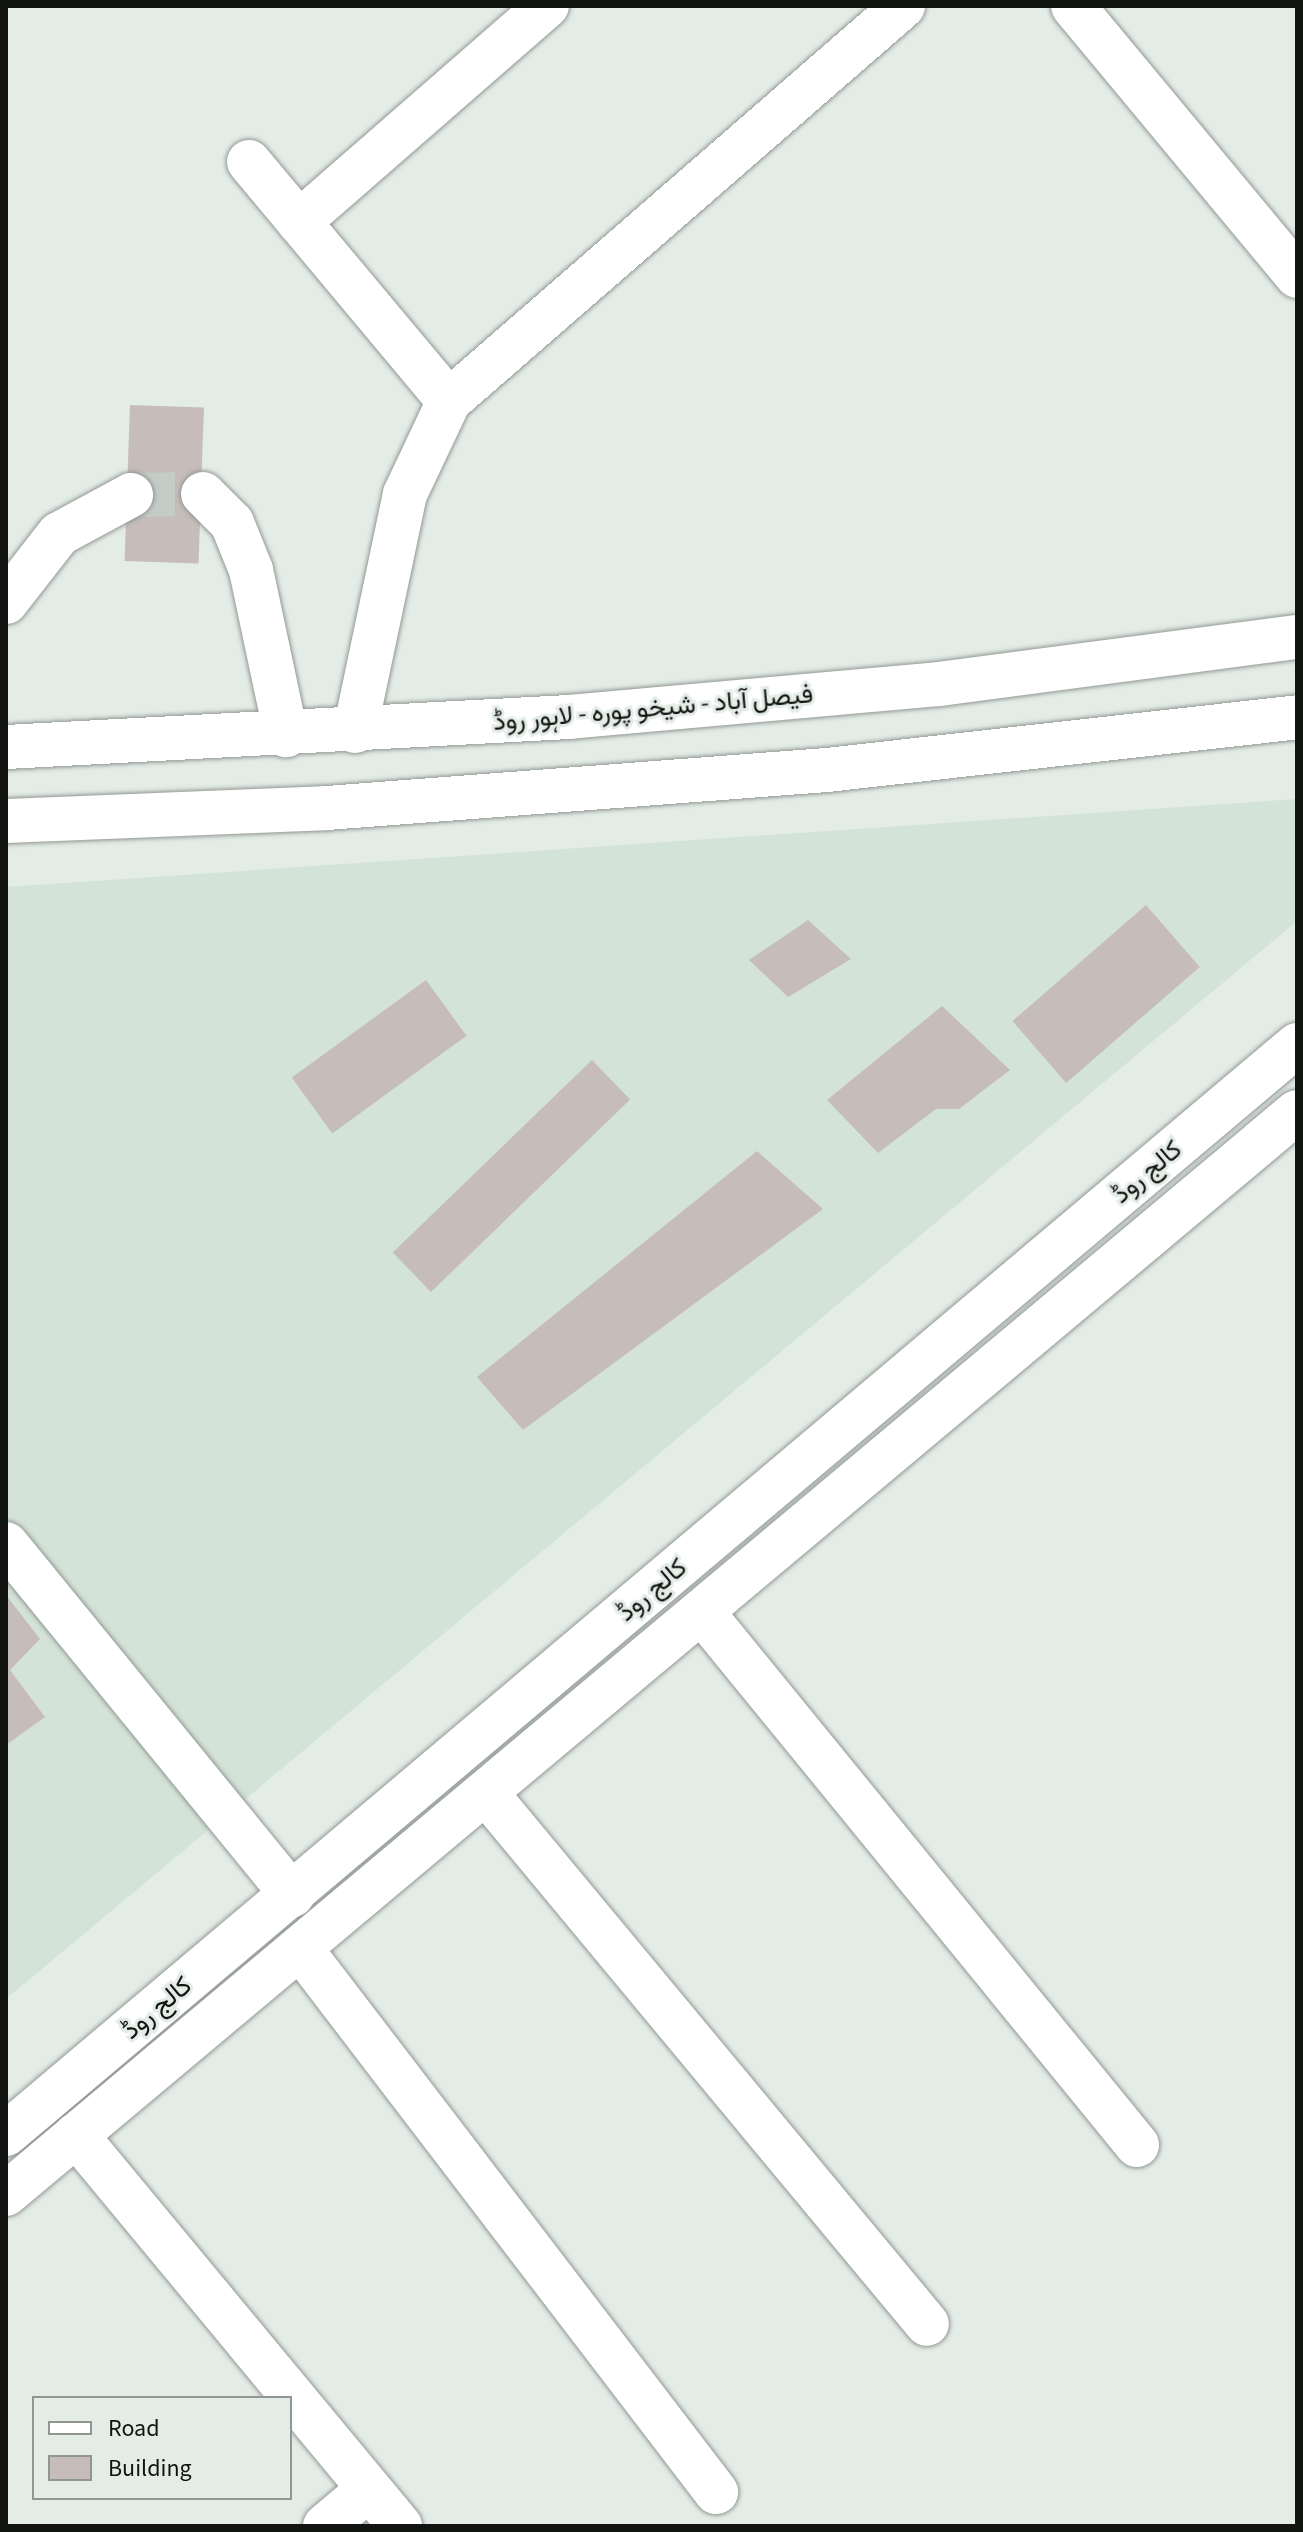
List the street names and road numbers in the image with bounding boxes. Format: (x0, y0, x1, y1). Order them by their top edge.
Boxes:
street label: فیصل آباد - شیخو پورہ - لاہور روڈ (492, 678, 814, 738)
street label: کالج روڈ (1106, 1134, 1188, 1210)
street label: کالج روڈ (611, 1552, 693, 1628)
street label: کالج روڈ (116, 1970, 198, 2046)

